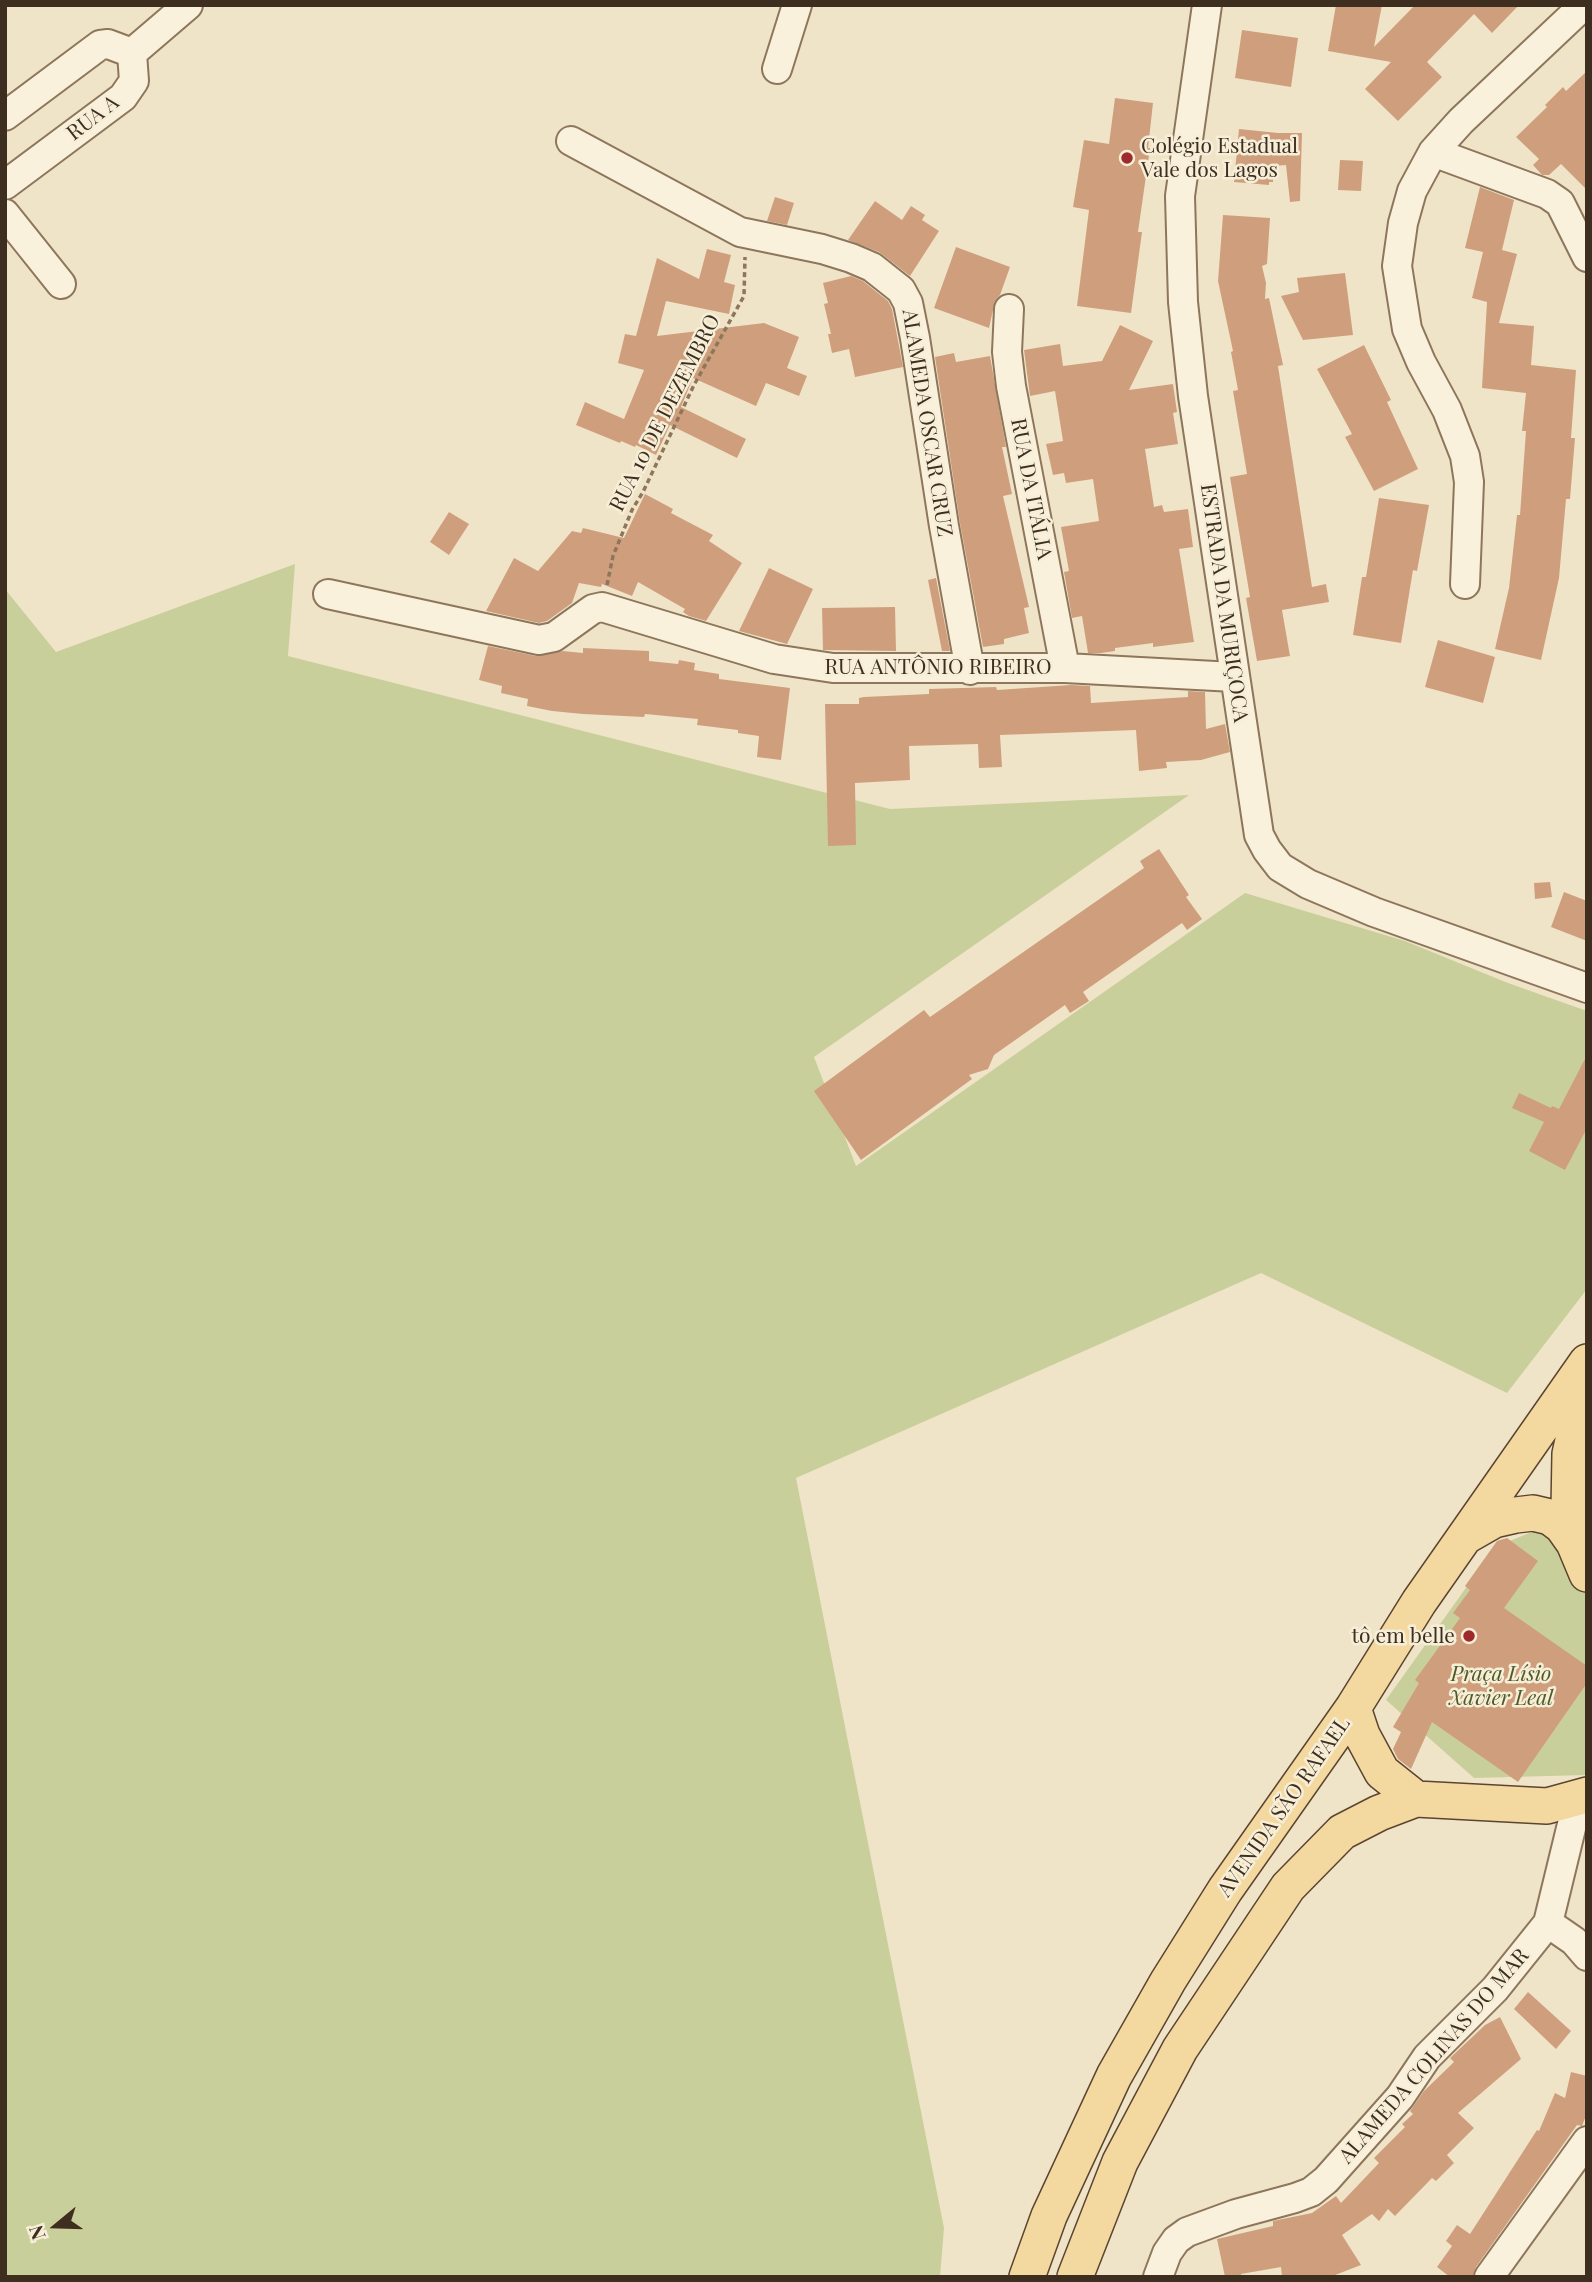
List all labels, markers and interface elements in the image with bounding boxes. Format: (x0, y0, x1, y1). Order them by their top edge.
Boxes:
street label: RUA A (62, 90, 124, 146)
place label: Colégio Estadual Vale dos Lagos (1141, 133, 1298, 183)
marker: Colégio Estadual Vale dos Lagos (1119, 150, 1135, 166)
street label: ALAMEDA OSCAR CRUZ (897, 307, 957, 539)
street label: RUA 10 DE DEZEMBRO (604, 310, 726, 516)
street label: RUA DA ITÁLIA (1005, 416, 1057, 562)
street label: ESTRADA DA MURIÇOCA (1195, 482, 1253, 724)
street label: RUA ANTÔNIO RIBEIRO (824, 654, 1052, 680)
place label: tô em belle (1351, 1623, 1455, 1649)
marker: tô em belle (1461, 1628, 1477, 1644)
park label: Praça Lísio Xavier Leal (1449, 1661, 1553, 1711)
street label: AVENIDA SÃO RAFAEL (1212, 1712, 1356, 1902)
street label: ALAMEDA COLINAS DO MAR (1334, 1943, 1534, 2169)
north arrow (21, 2191, 91, 2261)
text: N (22, 2222, 51, 2244)

